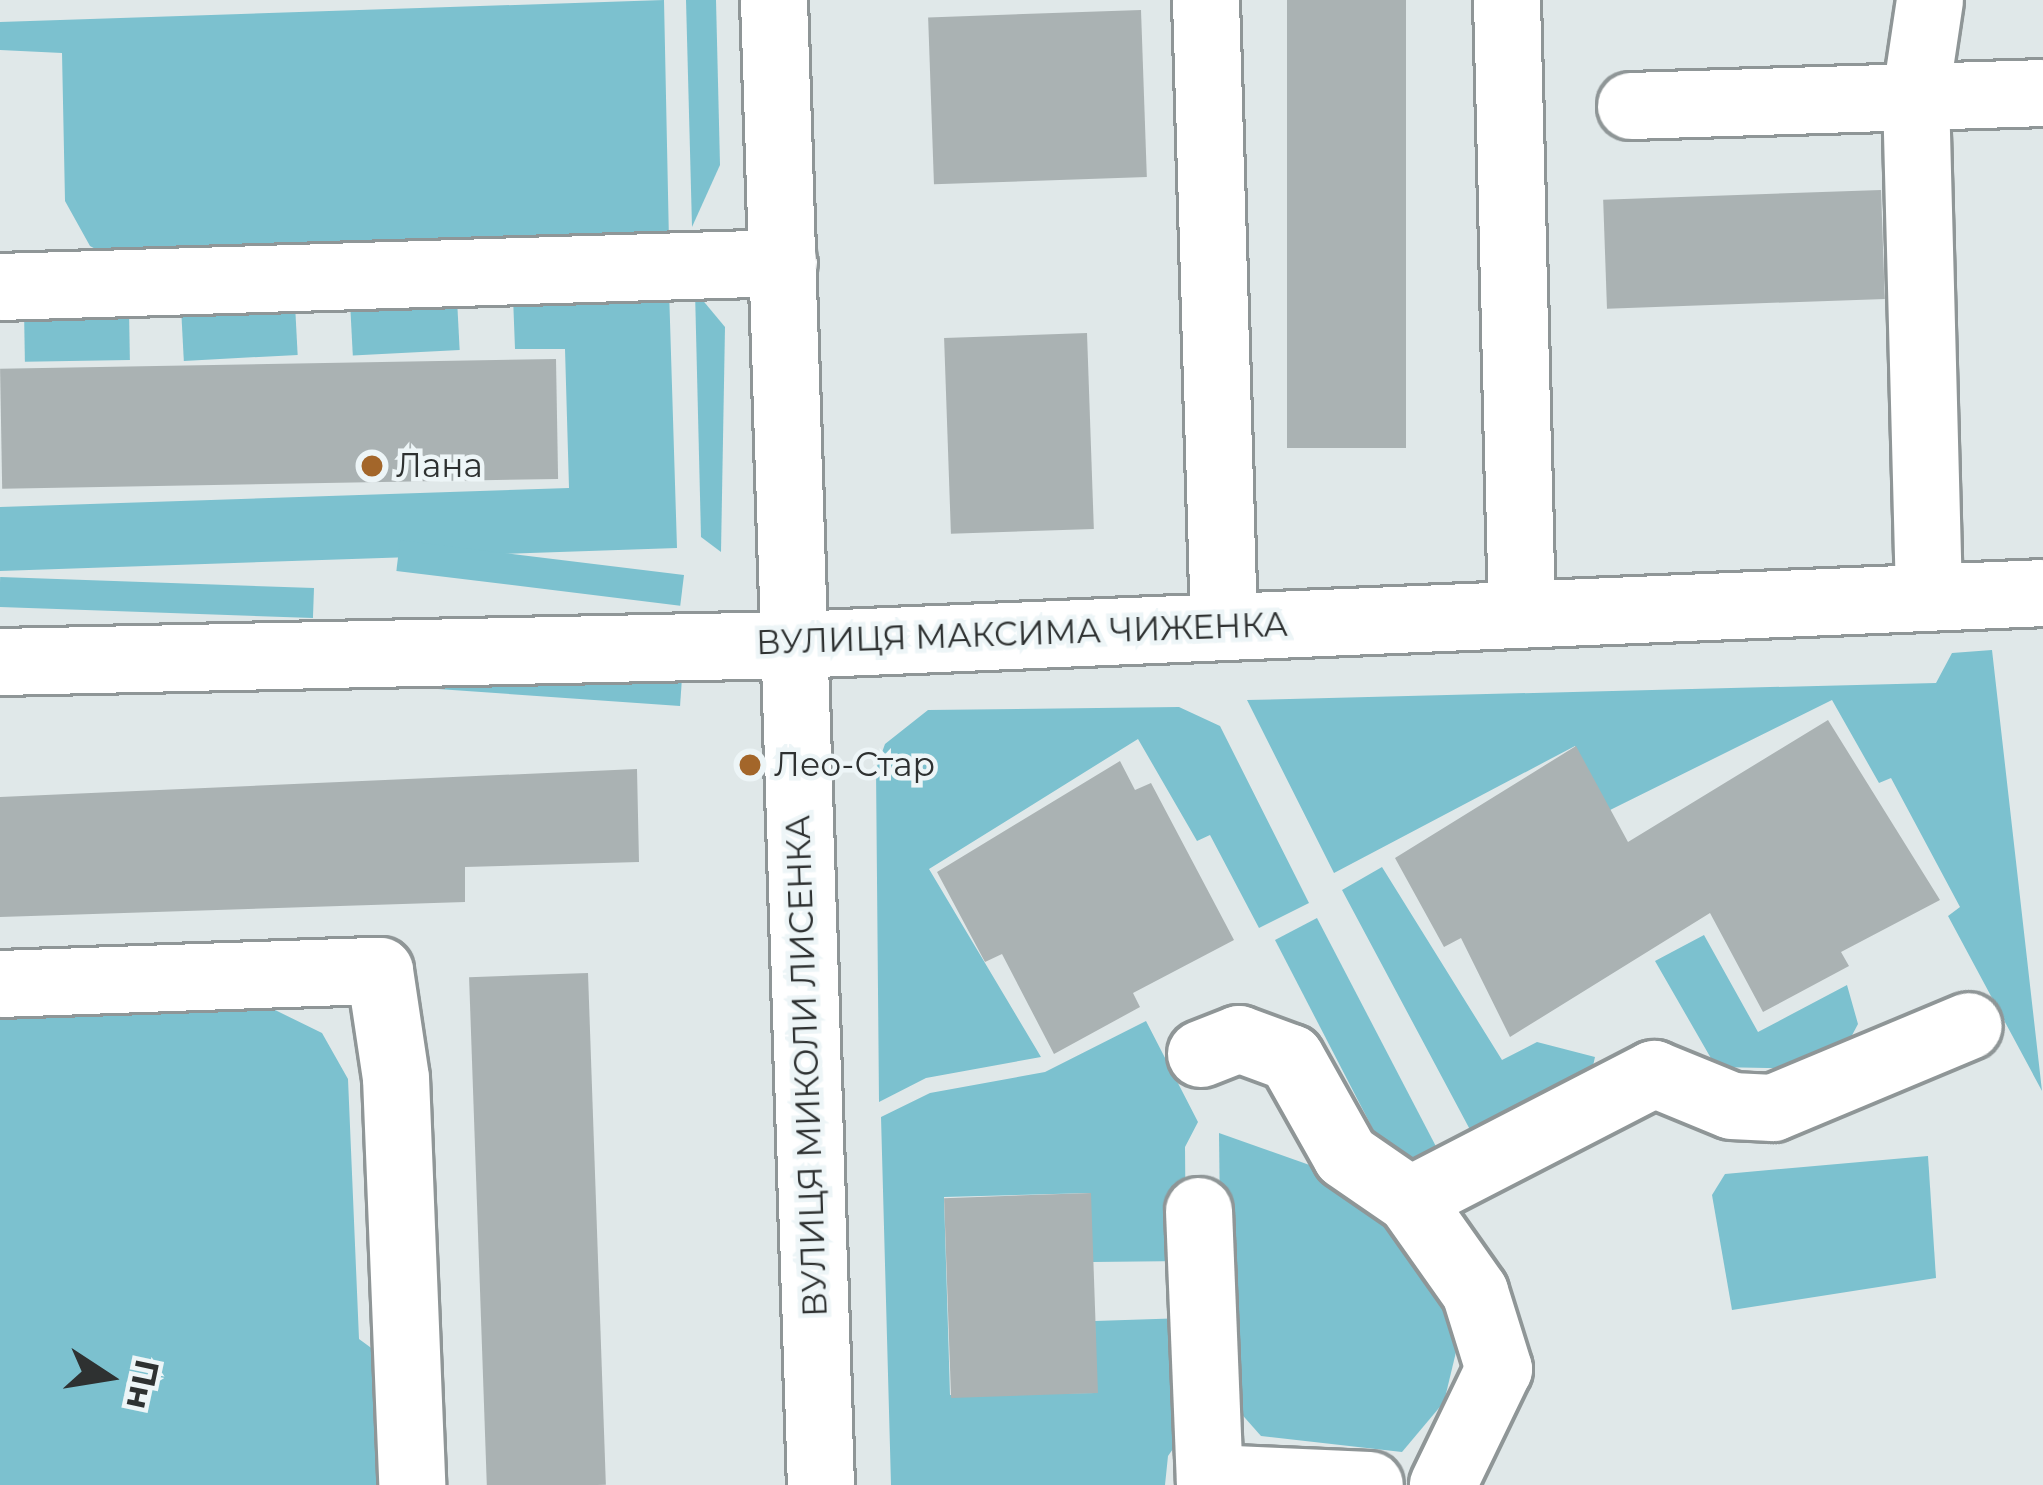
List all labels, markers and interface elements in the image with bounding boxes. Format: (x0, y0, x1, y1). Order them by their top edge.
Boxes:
place label: Лана (396, 446, 483, 486)
marker: Лана (359, 453, 385, 479)
street label: ВУЛИЦЯ МАКСИМА ЧИЖЕНКА (755, 605, 1289, 663)
place label: Лео-Стар (774, 745, 935, 785)
marker: Лео-Стар (737, 752, 763, 778)
street label: ВУЛИЦЯ МИКОЛИ ЛИСЕНКА (778, 814, 836, 1318)
north arrow (48, 1317, 168, 1437)
text: Пн (118, 1356, 168, 1413)

